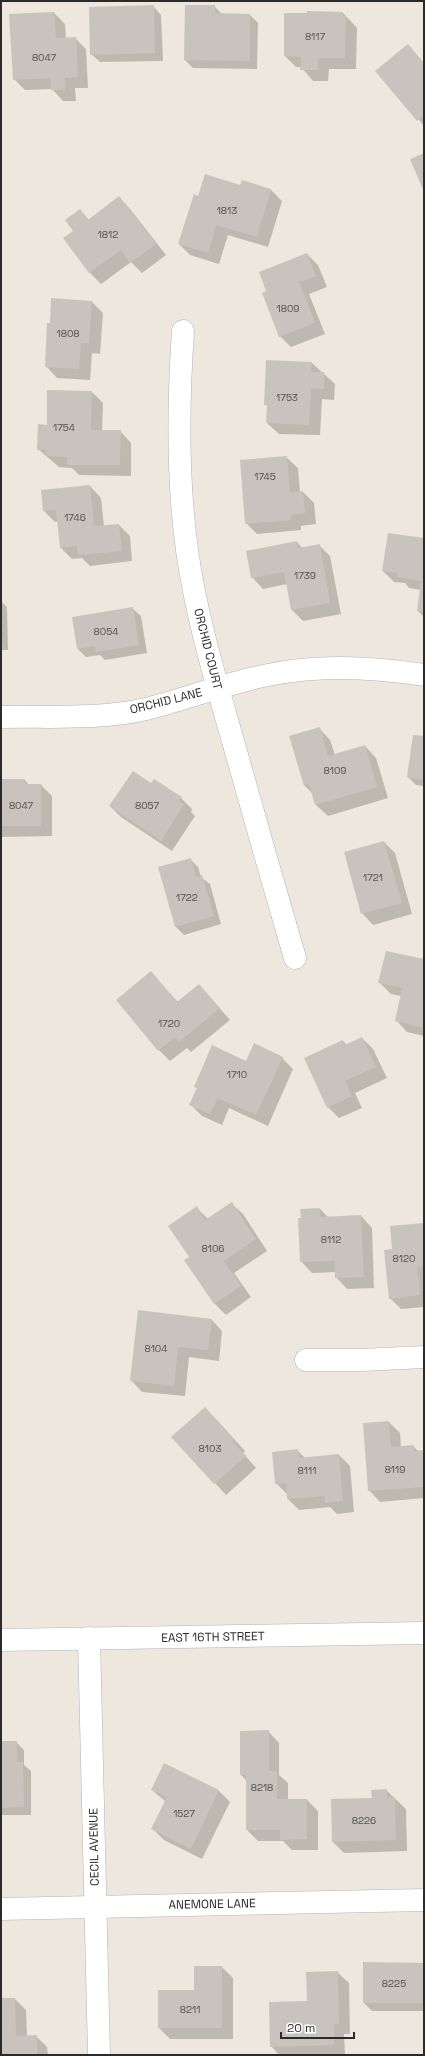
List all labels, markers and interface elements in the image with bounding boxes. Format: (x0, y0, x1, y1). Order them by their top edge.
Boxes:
house number: 8117 (305, 30, 325, 43)
house number: 8047 (32, 51, 56, 64)
house number: 1813 (217, 204, 237, 217)
house number: 1812 (98, 228, 118, 241)
house number: 1809 (277, 302, 299, 315)
house number: 1808 (56, 327, 80, 340)
house number: 1753 (276, 391, 298, 404)
house number: 1754 (53, 421, 75, 434)
house number: 1745 (254, 470, 276, 483)
house number: 1746 (64, 511, 86, 524)
house number: 1739 (294, 569, 316, 582)
street label: ORCHID COURT (190, 607, 226, 691)
house number: 8054 (94, 625, 118, 638)
street label: ORCHID LANE (128, 684, 204, 718)
house number: 8109 (324, 764, 346, 777)
house number: 8047 (9, 799, 33, 812)
house number: 8057 (135, 799, 159, 812)
house number: 1721 (363, 871, 383, 884)
house number: 1722 (176, 891, 198, 904)
house number: 1720 (158, 1017, 180, 1030)
house number: 1710 (227, 1068, 247, 1081)
house number: 8112 (321, 1233, 341, 1246)
house number: 8106 (202, 1242, 224, 1255)
house number: 8120 (393, 1252, 415, 1265)
house number: 8104 (144, 1342, 168, 1355)
house number: 8103 (199, 1442, 221, 1455)
house number: 8119 (385, 1463, 405, 1476)
house number: 8111 (298, 1464, 316, 1477)
street label: EAST 16TH STREET (161, 1628, 265, 1646)
house number: 8218 (251, 1781, 273, 1794)
house number: 1527 (173, 1807, 195, 1820)
street label: CECIL AVENUE (85, 1808, 103, 1886)
house number: 8226 (352, 1814, 376, 1827)
street label: ANEMONE LANE (168, 1895, 256, 1913)
house number: 8225 (382, 1977, 406, 1990)
house number: 8211 (180, 2003, 200, 2016)
scale bar (281, 2014, 354, 2040)
text: 20 m (287, 2020, 315, 2036)

